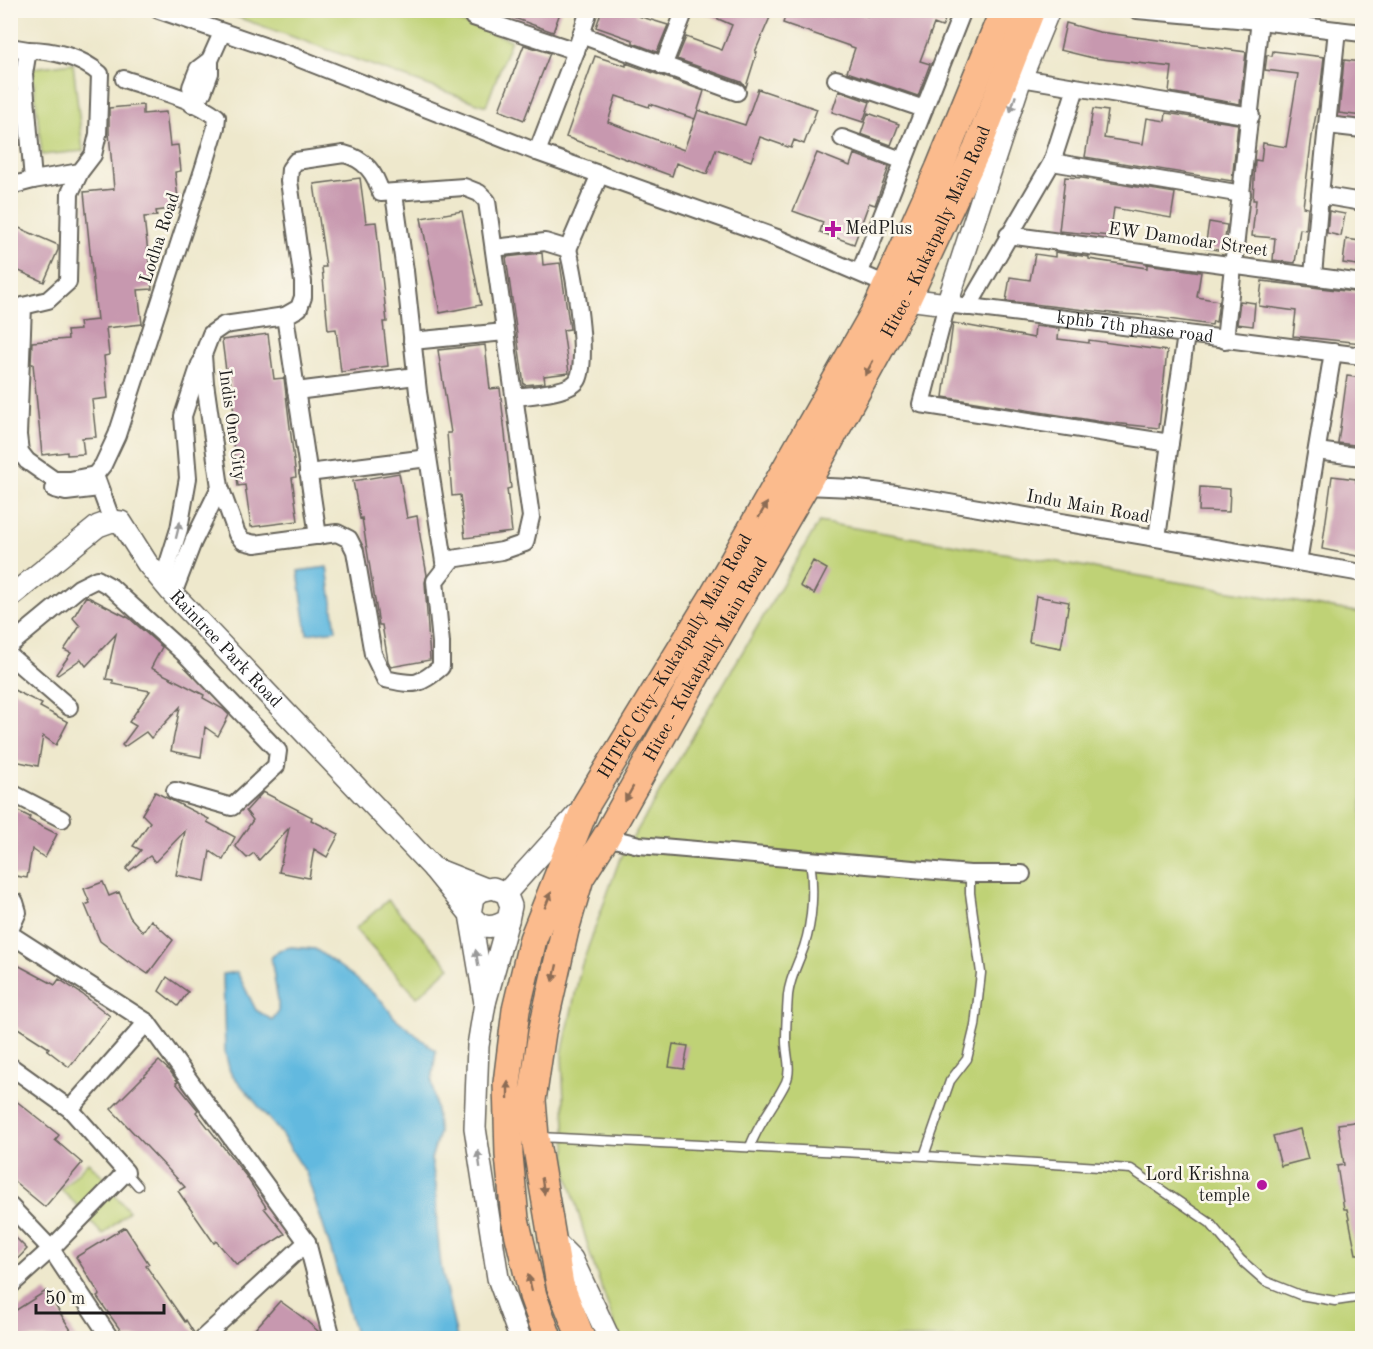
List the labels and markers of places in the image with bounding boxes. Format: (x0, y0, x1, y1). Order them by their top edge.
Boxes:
place label: MedPlus (845, 220, 912, 238)
marker: MedPlus (826, 222, 840, 236)
place label: Lord Krishna temple (1145, 1166, 1250, 1205)
marker: Lord Krishna temple (1255, 1178, 1269, 1192)

